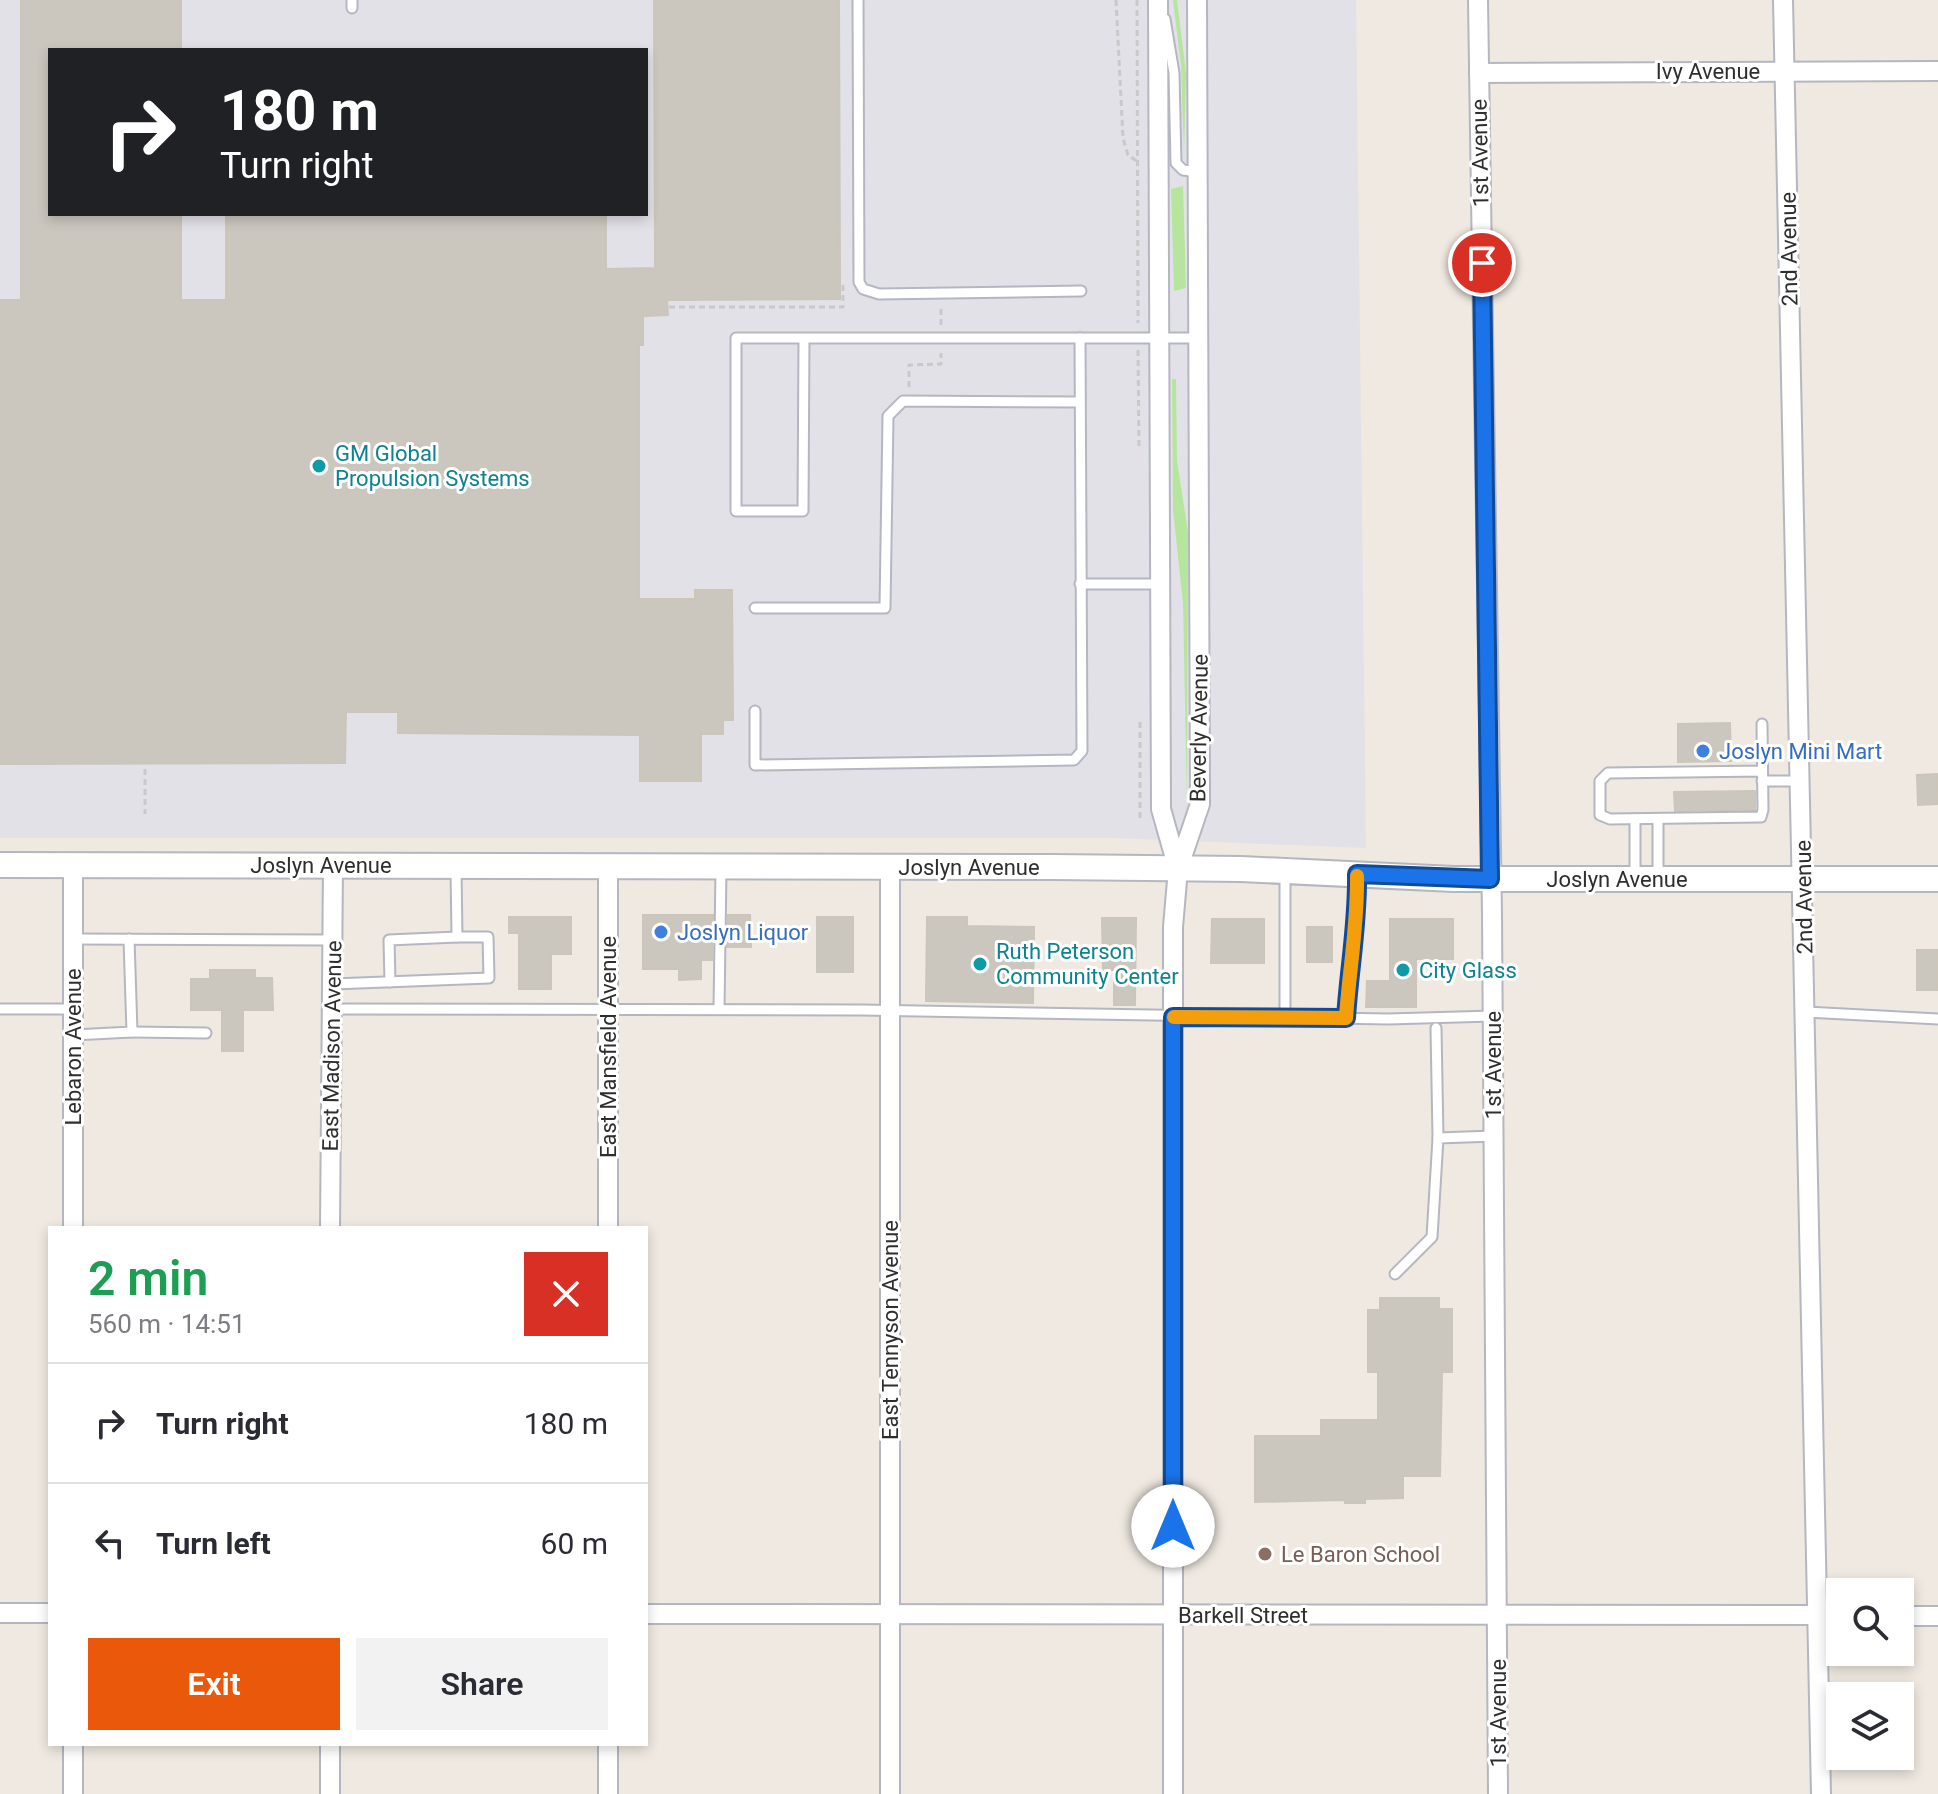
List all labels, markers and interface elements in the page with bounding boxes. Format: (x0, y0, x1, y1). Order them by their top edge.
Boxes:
street label: Ivy Avenue (1656, 59, 1760, 84)
text: 180 m (220, 78, 379, 144)
icon: right (88, 80, 192, 184)
street label: 1st Avenue (1467, 99, 1493, 207)
text: Turn right (220, 145, 373, 187)
street label: 2nd Avenue (1776, 192, 1802, 306)
pin (1448, 229, 1516, 297)
icon: arrive (1460, 241, 1504, 285)
place label: GM Global Propulsion Systems (335, 441, 530, 491)
marker: GM Global Propulsion Systems (310, 457, 328, 475)
street label: Beverly Avenue (1185, 654, 1213, 802)
place label: Joslyn Mini Mart (1719, 739, 1882, 764)
marker: Joslyn Mini Mart (1694, 742, 1712, 760)
street label: 2nd Avenue (1791, 840, 1817, 954)
street label: Joslyn Avenue (250, 853, 392, 878)
street label: Joslyn Avenue (898, 855, 1040, 880)
street label: Joslyn Avenue (1546, 867, 1688, 892)
place label: Joslyn Liquor (677, 920, 809, 945)
marker: Joslyn Liquor (652, 923, 670, 941)
street label: East Mansfield Avenue (596, 936, 621, 1158)
place label: Ruth Peterson Community Center (996, 939, 1179, 989)
street label: East Madison Avenue (318, 940, 346, 1152)
marker: Ruth Peterson Community Center (971, 955, 989, 973)
place label: City Glass (1419, 958, 1517, 983)
marker: City Glass (1394, 961, 1412, 979)
street label: Lebaron Avenue (61, 968, 86, 1126)
street label: 1st Avenue (1481, 1011, 1506, 1119)
street label: East Tennyson Avenue (878, 1220, 903, 1440)
text: 2 min (88, 1250, 208, 1307)
button: close (524, 1252, 608, 1336)
text: 560 m · 14:51 (88, 1309, 246, 1339)
icon: right (88, 1401, 132, 1445)
text: Turn right (156, 1406, 289, 1441)
text: 180 m (524, 1406, 608, 1441)
position arrow (1131, 1484, 1215, 1568)
icon: left (88, 1521, 132, 1565)
text: Turn left (156, 1526, 271, 1561)
text: 60 m (541, 1526, 608, 1561)
place label: Le Baron School (1281, 1542, 1440, 1567)
marker: Le Baron School (1256, 1545, 1274, 1563)
map controls (1826, 1578, 1914, 1770)
button: search (1826, 1578, 1914, 1666)
street label: Barkell Street (1178, 1603, 1308, 1628)
button: Exit (88, 1638, 340, 1730)
button: Share (356, 1638, 608, 1730)
street label: 1st Avenue (1486, 1659, 1511, 1767)
button: layers (1826, 1682, 1914, 1770)

